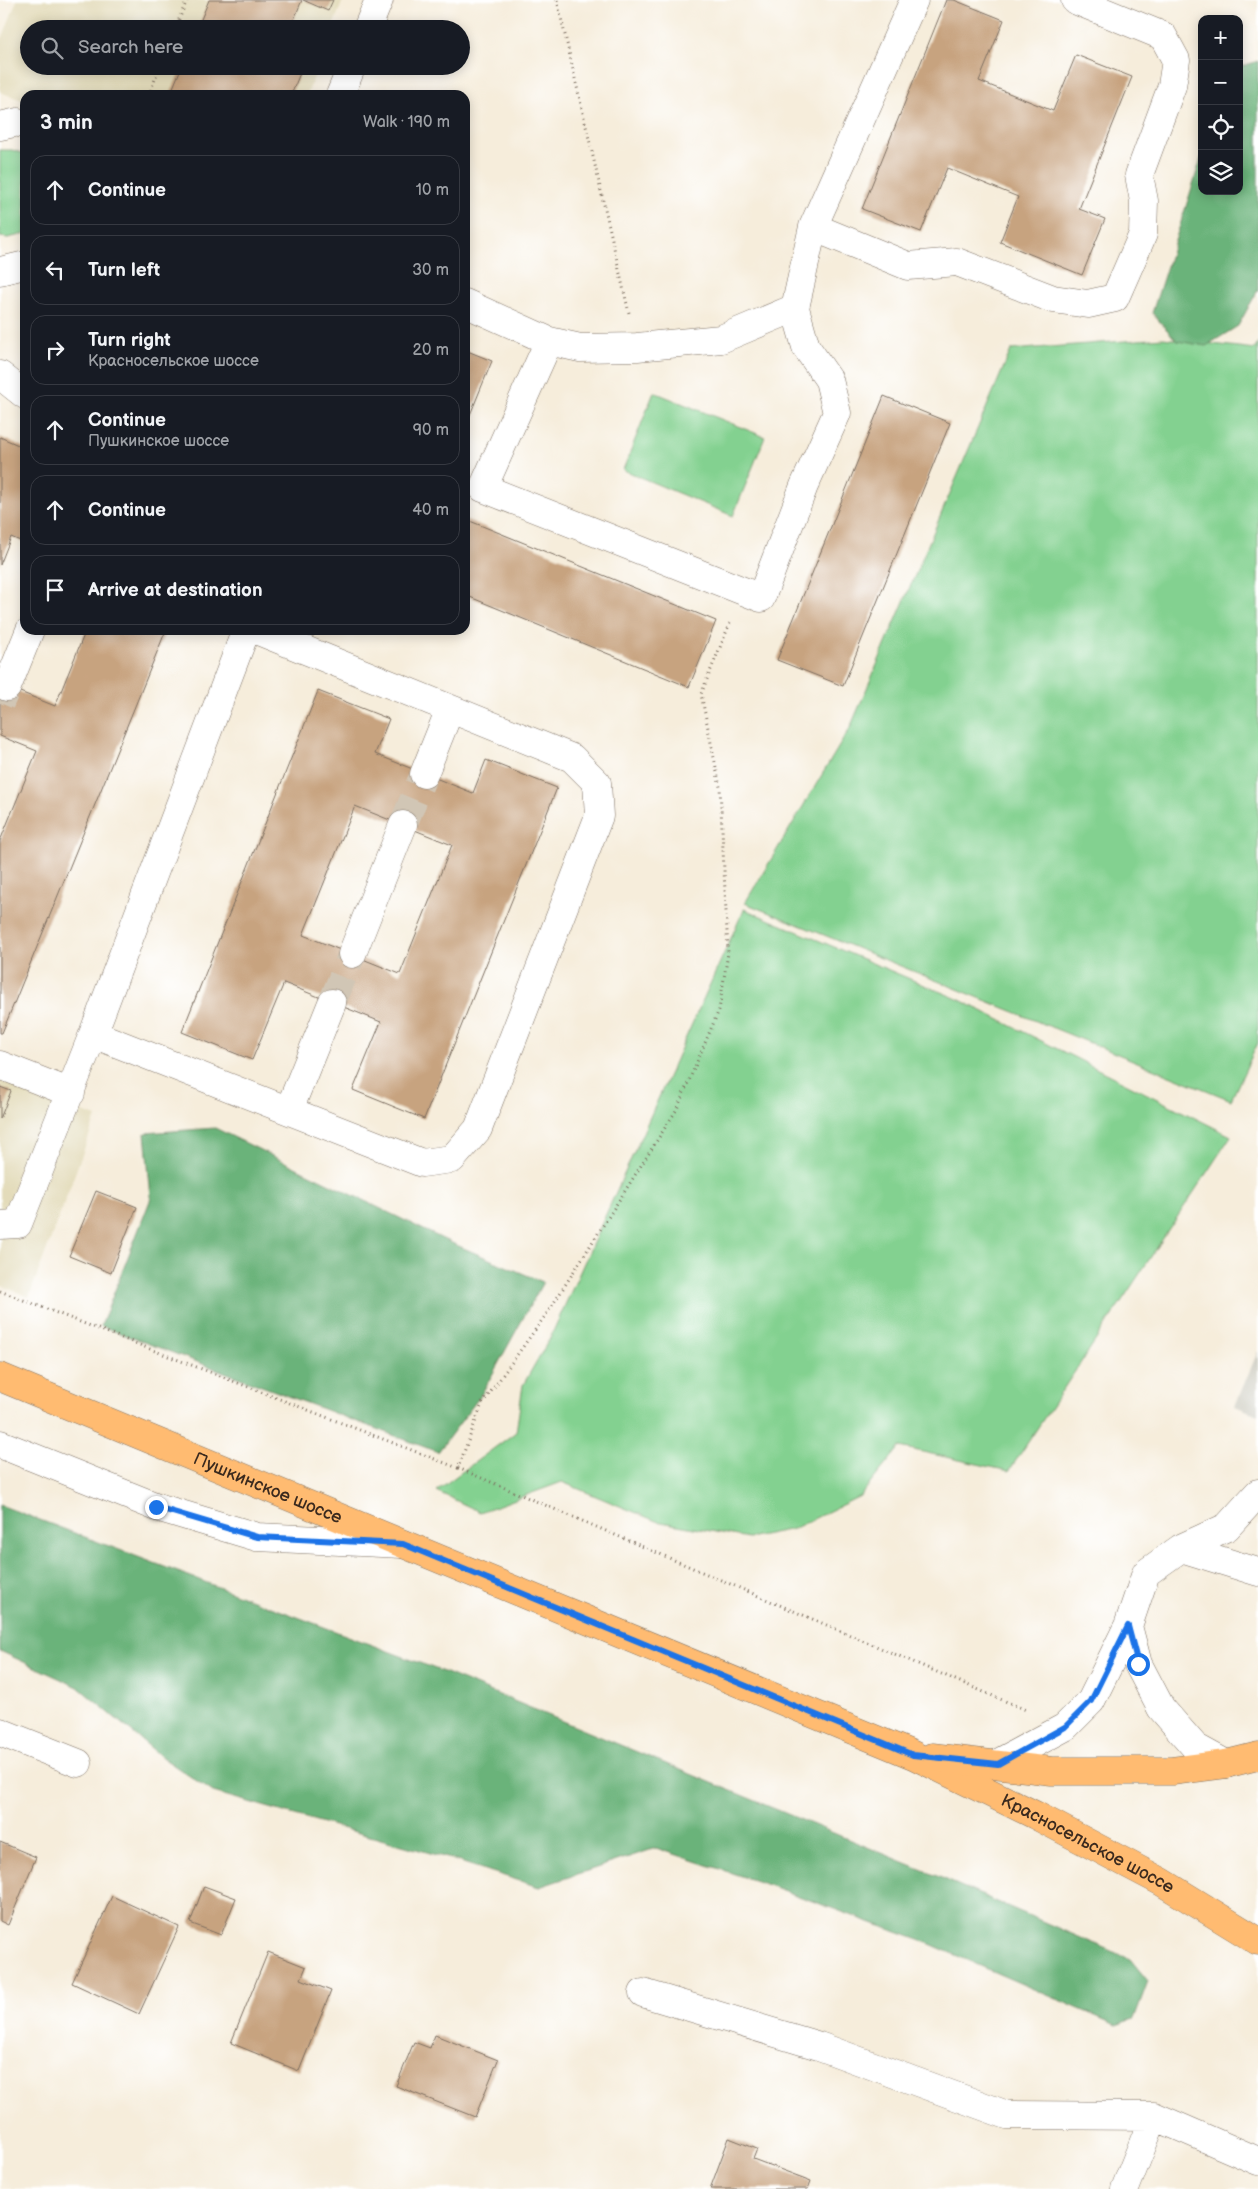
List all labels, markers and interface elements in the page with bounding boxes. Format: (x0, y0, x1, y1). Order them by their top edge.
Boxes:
map controls (1198, 15, 1243, 195)
button: + (1198, 15, 1243, 60)
search box (20, 20, 470, 75)
icon: search (38, 34, 66, 62)
text: Search here (78, 36, 183, 59)
button: − (1198, 60, 1243, 105)
button: locate (1198, 105, 1243, 150)
text: 3 min (40, 110, 93, 135)
text: Walk · 190 m (363, 113, 450, 132)
button: layers (1198, 150, 1243, 195)
icon: ahead (41, 176, 69, 204)
text: Continue (88, 179, 166, 202)
text: 10 m (416, 181, 449, 200)
icon: left (41, 256, 69, 284)
text: Turn left (88, 259, 160, 282)
text: 30 m (412, 261, 449, 280)
text: Turn right (88, 329, 171, 352)
icon: right (41, 336, 69, 364)
text: 20 m (413, 341, 449, 360)
text: Красносельское шоссе (88, 352, 259, 371)
text: Continue (88, 409, 166, 432)
icon: ahead (41, 416, 69, 444)
text: 90 m (413, 421, 449, 440)
text: Пушкинское шоссе (88, 432, 229, 451)
icon: ahead (41, 496, 69, 524)
text: Continue (88, 499, 166, 522)
text: 40 m (412, 501, 449, 520)
icon: arrive (41, 576, 69, 604)
text: Arrive at destination (88, 579, 263, 602)
street label: Пушкинское шоссе (190, 1448, 345, 1529)
route end (145, 1496, 168, 1519)
route start (1127, 1653, 1150, 1676)
street label: Красносельское шоссе (998, 1790, 1178, 1898)

